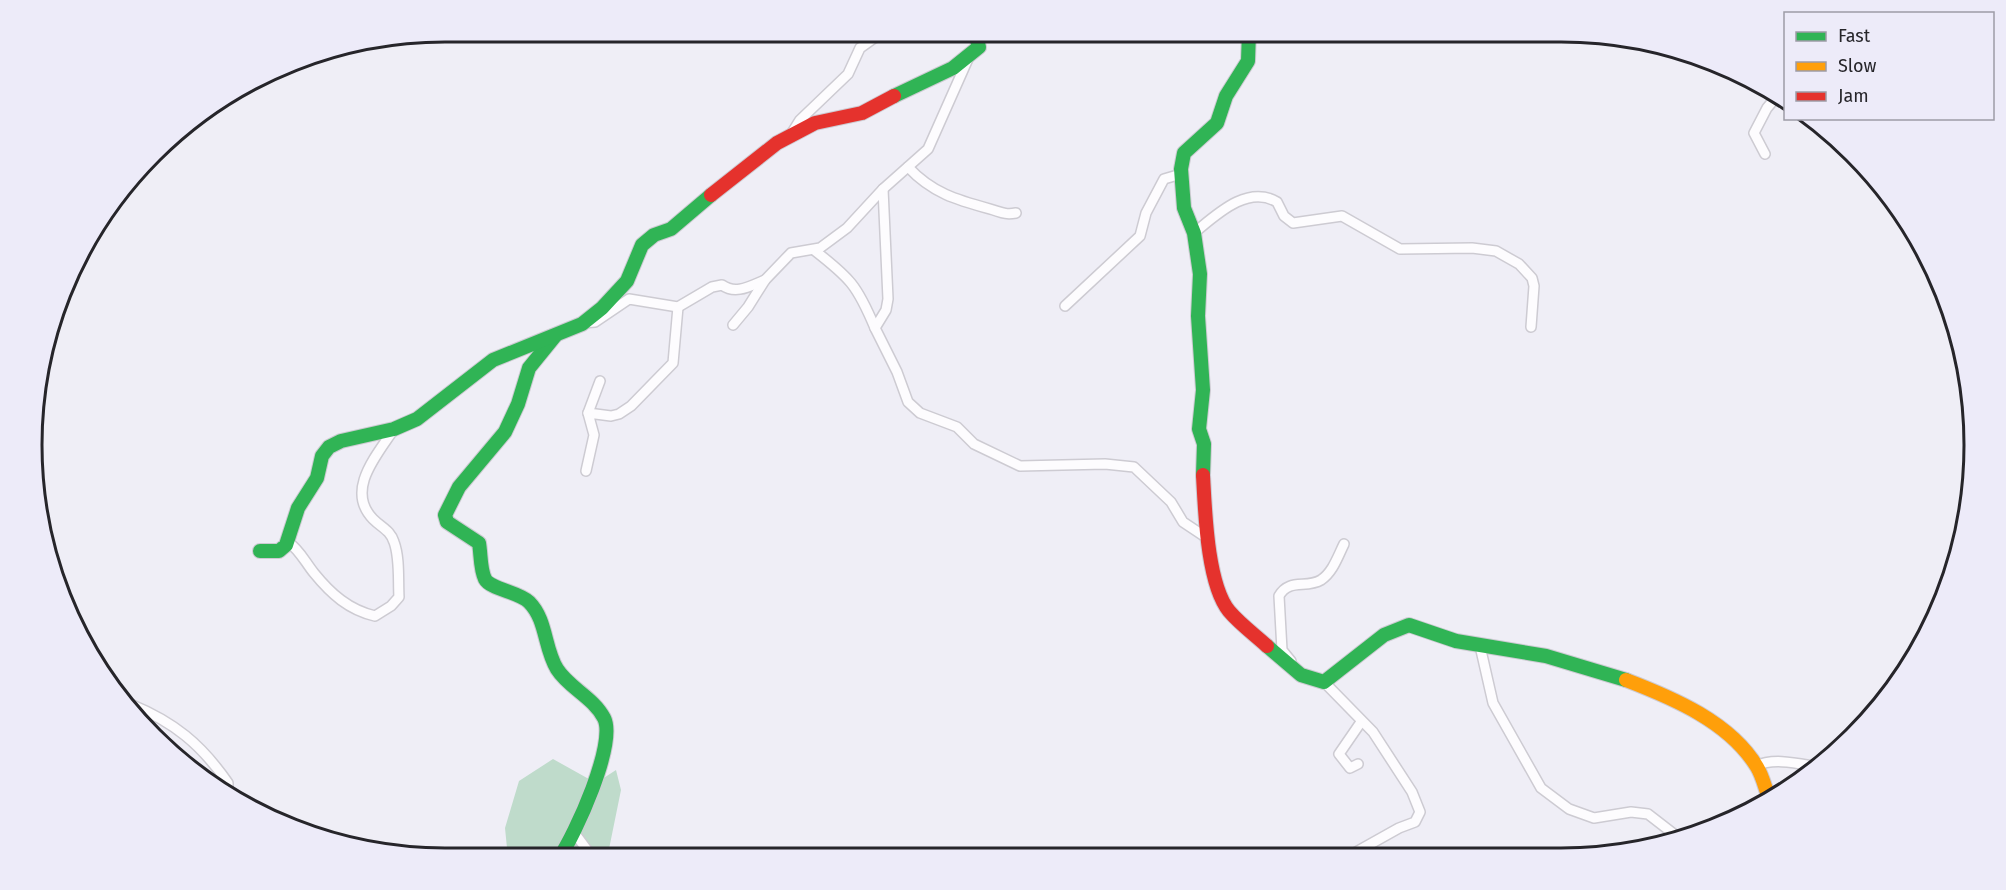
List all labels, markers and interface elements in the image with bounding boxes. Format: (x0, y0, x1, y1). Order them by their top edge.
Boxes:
legend (1784, 12, 1994, 120)
text: Fast (1838, 25, 1871, 47)
text: Slow (1838, 55, 1877, 77)
text: Jam (1838, 85, 1869, 107)

